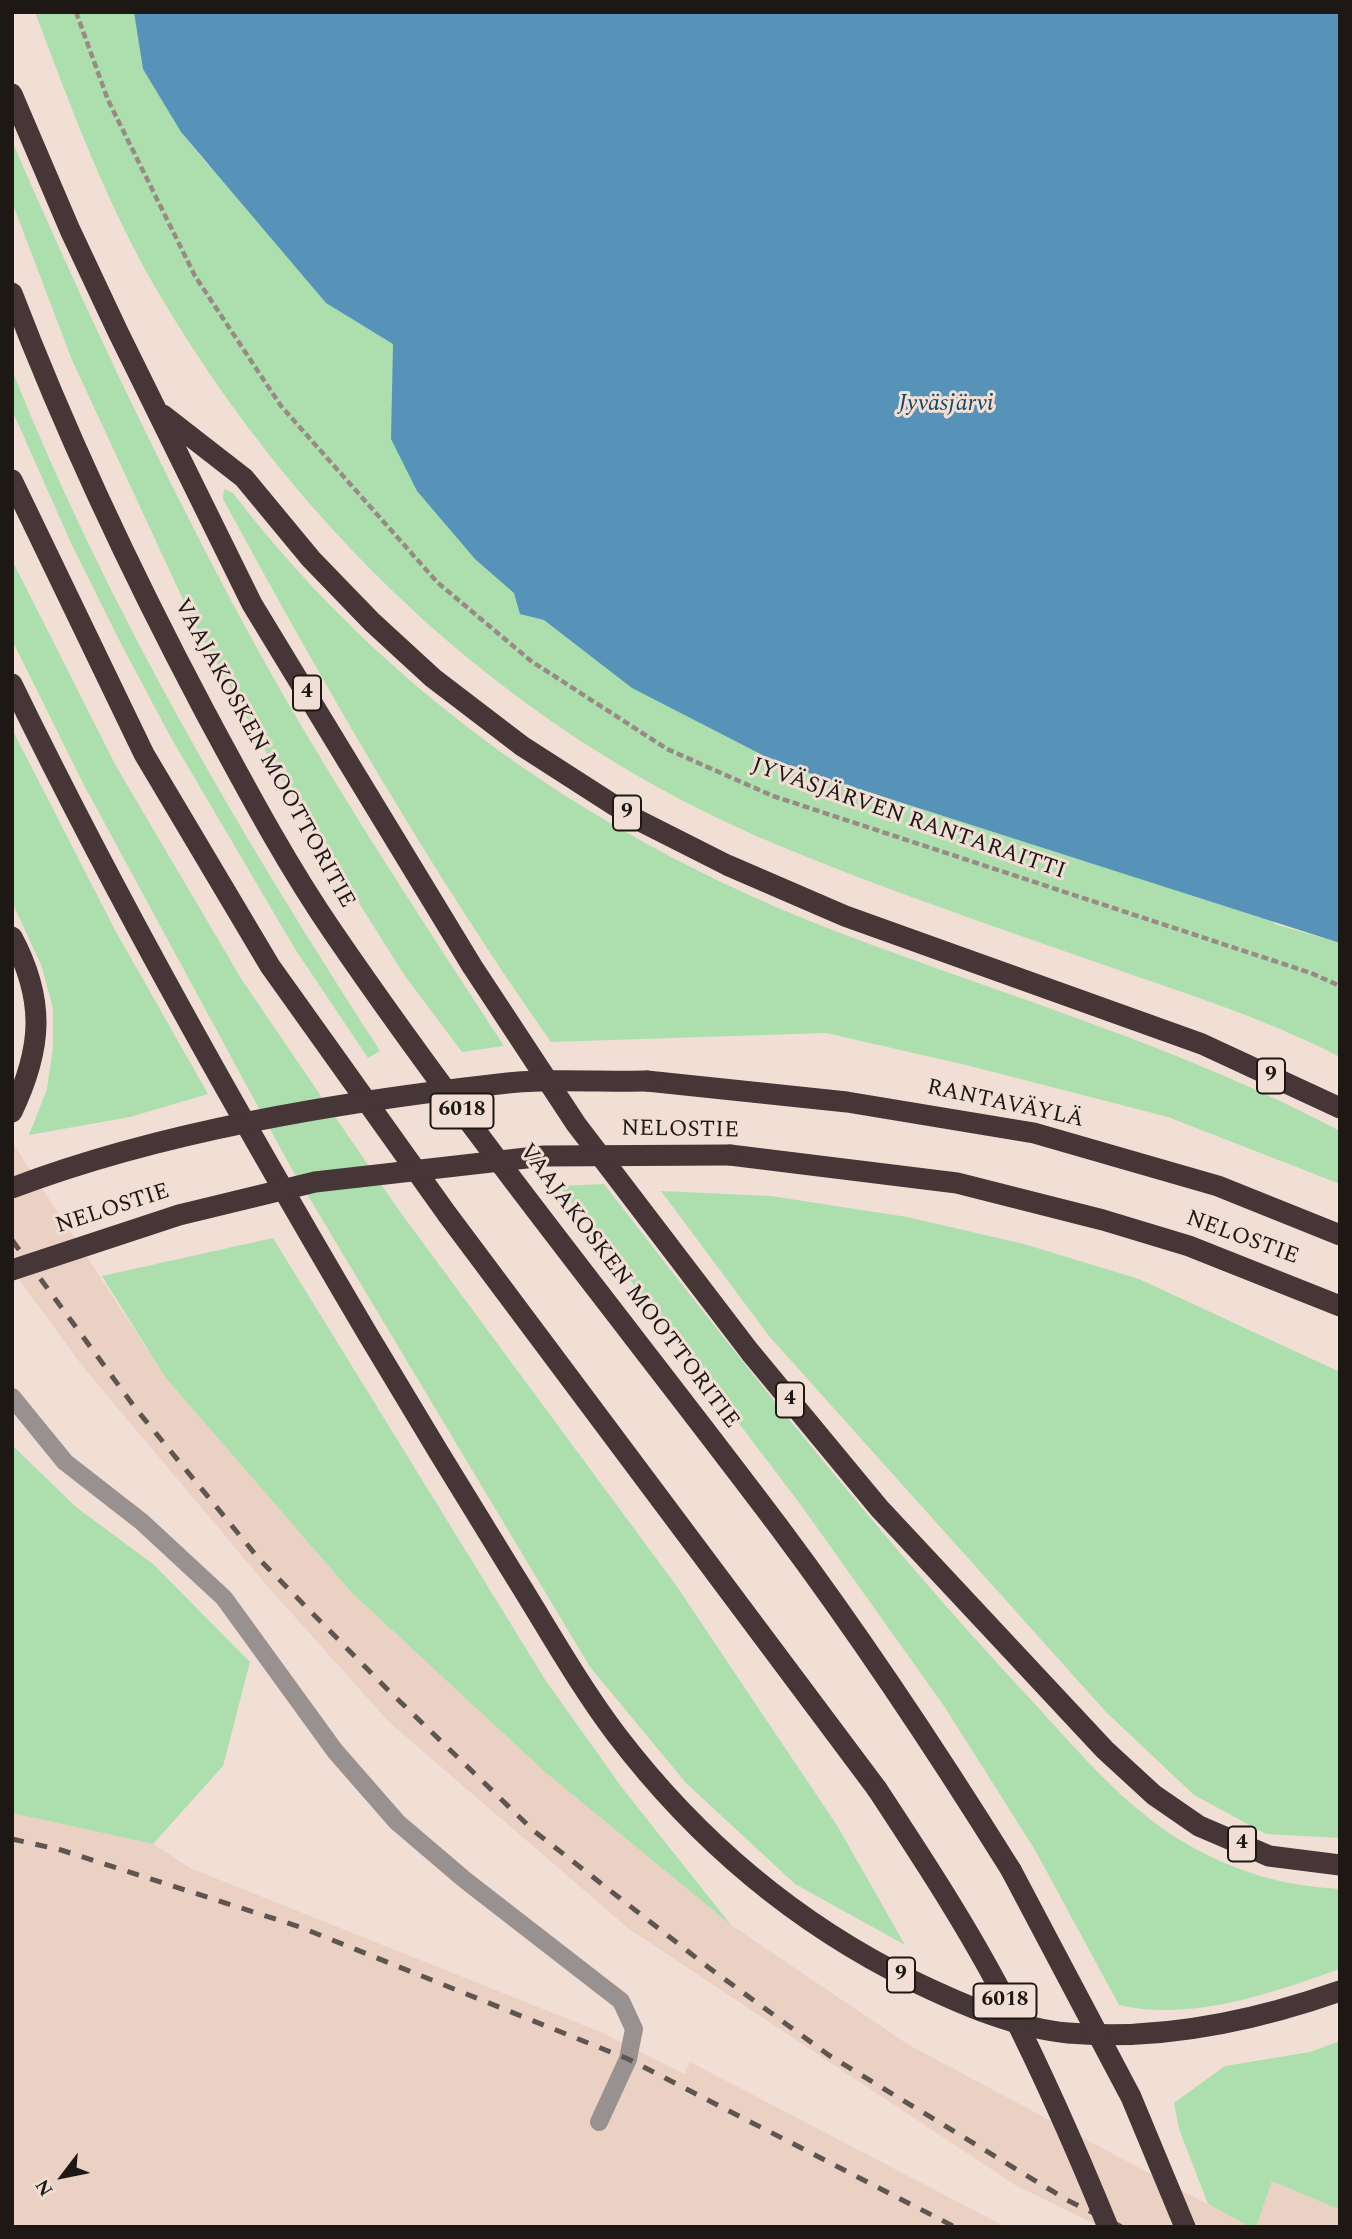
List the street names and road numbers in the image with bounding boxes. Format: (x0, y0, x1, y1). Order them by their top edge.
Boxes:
street label: VAAJAKOSKEN MOOTTORITIE (166, 595, 360, 913)
road number: 4 (293, 676, 321, 710)
street label: JYVÄSJÄRVEN RANTARAITTI (747, 753, 1069, 887)
road number: 9 (613, 796, 641, 830)
road number: 9 (1257, 1058, 1285, 1094)
street label: RANTAVÄYLÄ (924, 1075, 1086, 1135)
road number: 6018 (430, 1094, 494, 1128)
street label: NELOSTIE (621, 1116, 739, 1146)
street label: VAAJAKOSKEN MOOTTORITIE (512, 1139, 744, 1435)
street label: NELOSTIE (53, 1179, 173, 1241)
street label: NELOSTIE (1182, 1206, 1302, 1272)
road number: 4 (776, 1382, 804, 1418)
road number: 4 (1228, 1826, 1256, 1862)
road number: 9 (887, 1958, 915, 1993)
road number: 6018 (974, 1983, 1036, 2018)

